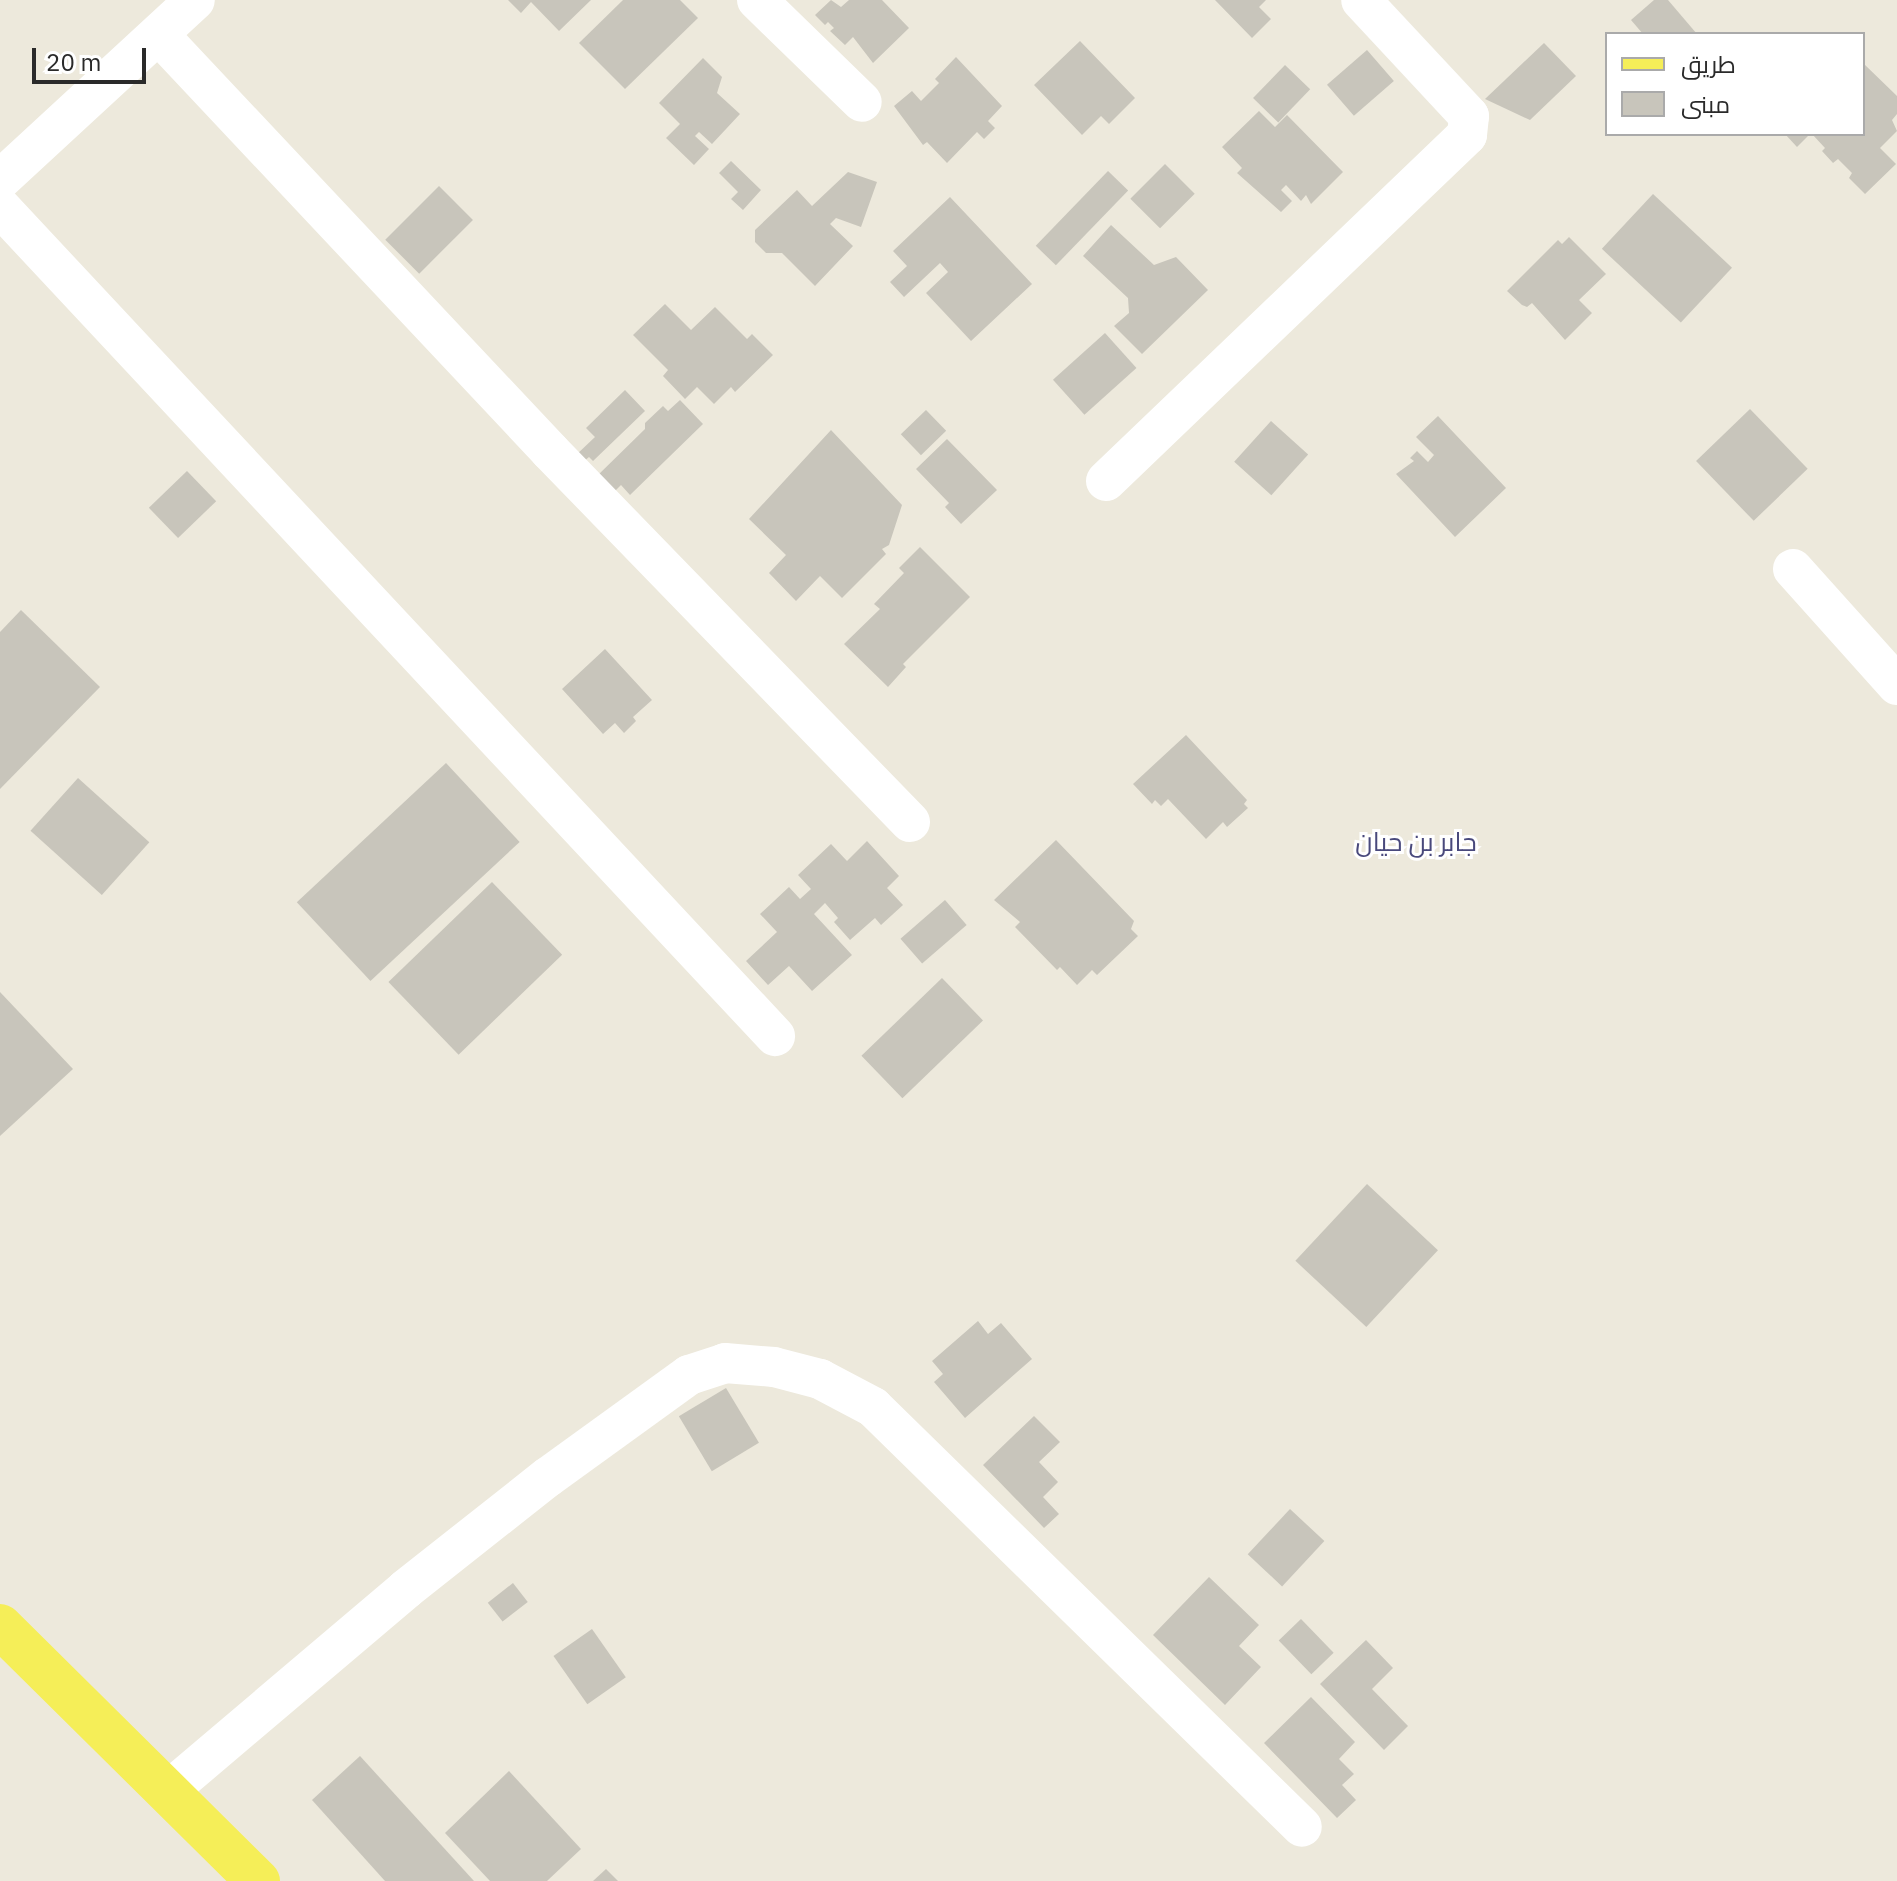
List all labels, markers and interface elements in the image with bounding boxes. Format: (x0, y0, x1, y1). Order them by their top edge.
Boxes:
scale bar (36, 32, 150, 82)
legend (1605, 32, 1865, 136)
text: 20 m (46, 46, 101, 78)
text: طريق (1681, 48, 1736, 80)
text: مبنى (1681, 88, 1730, 120)
district label: جابر بن حيان (1355, 826, 1477, 858)

